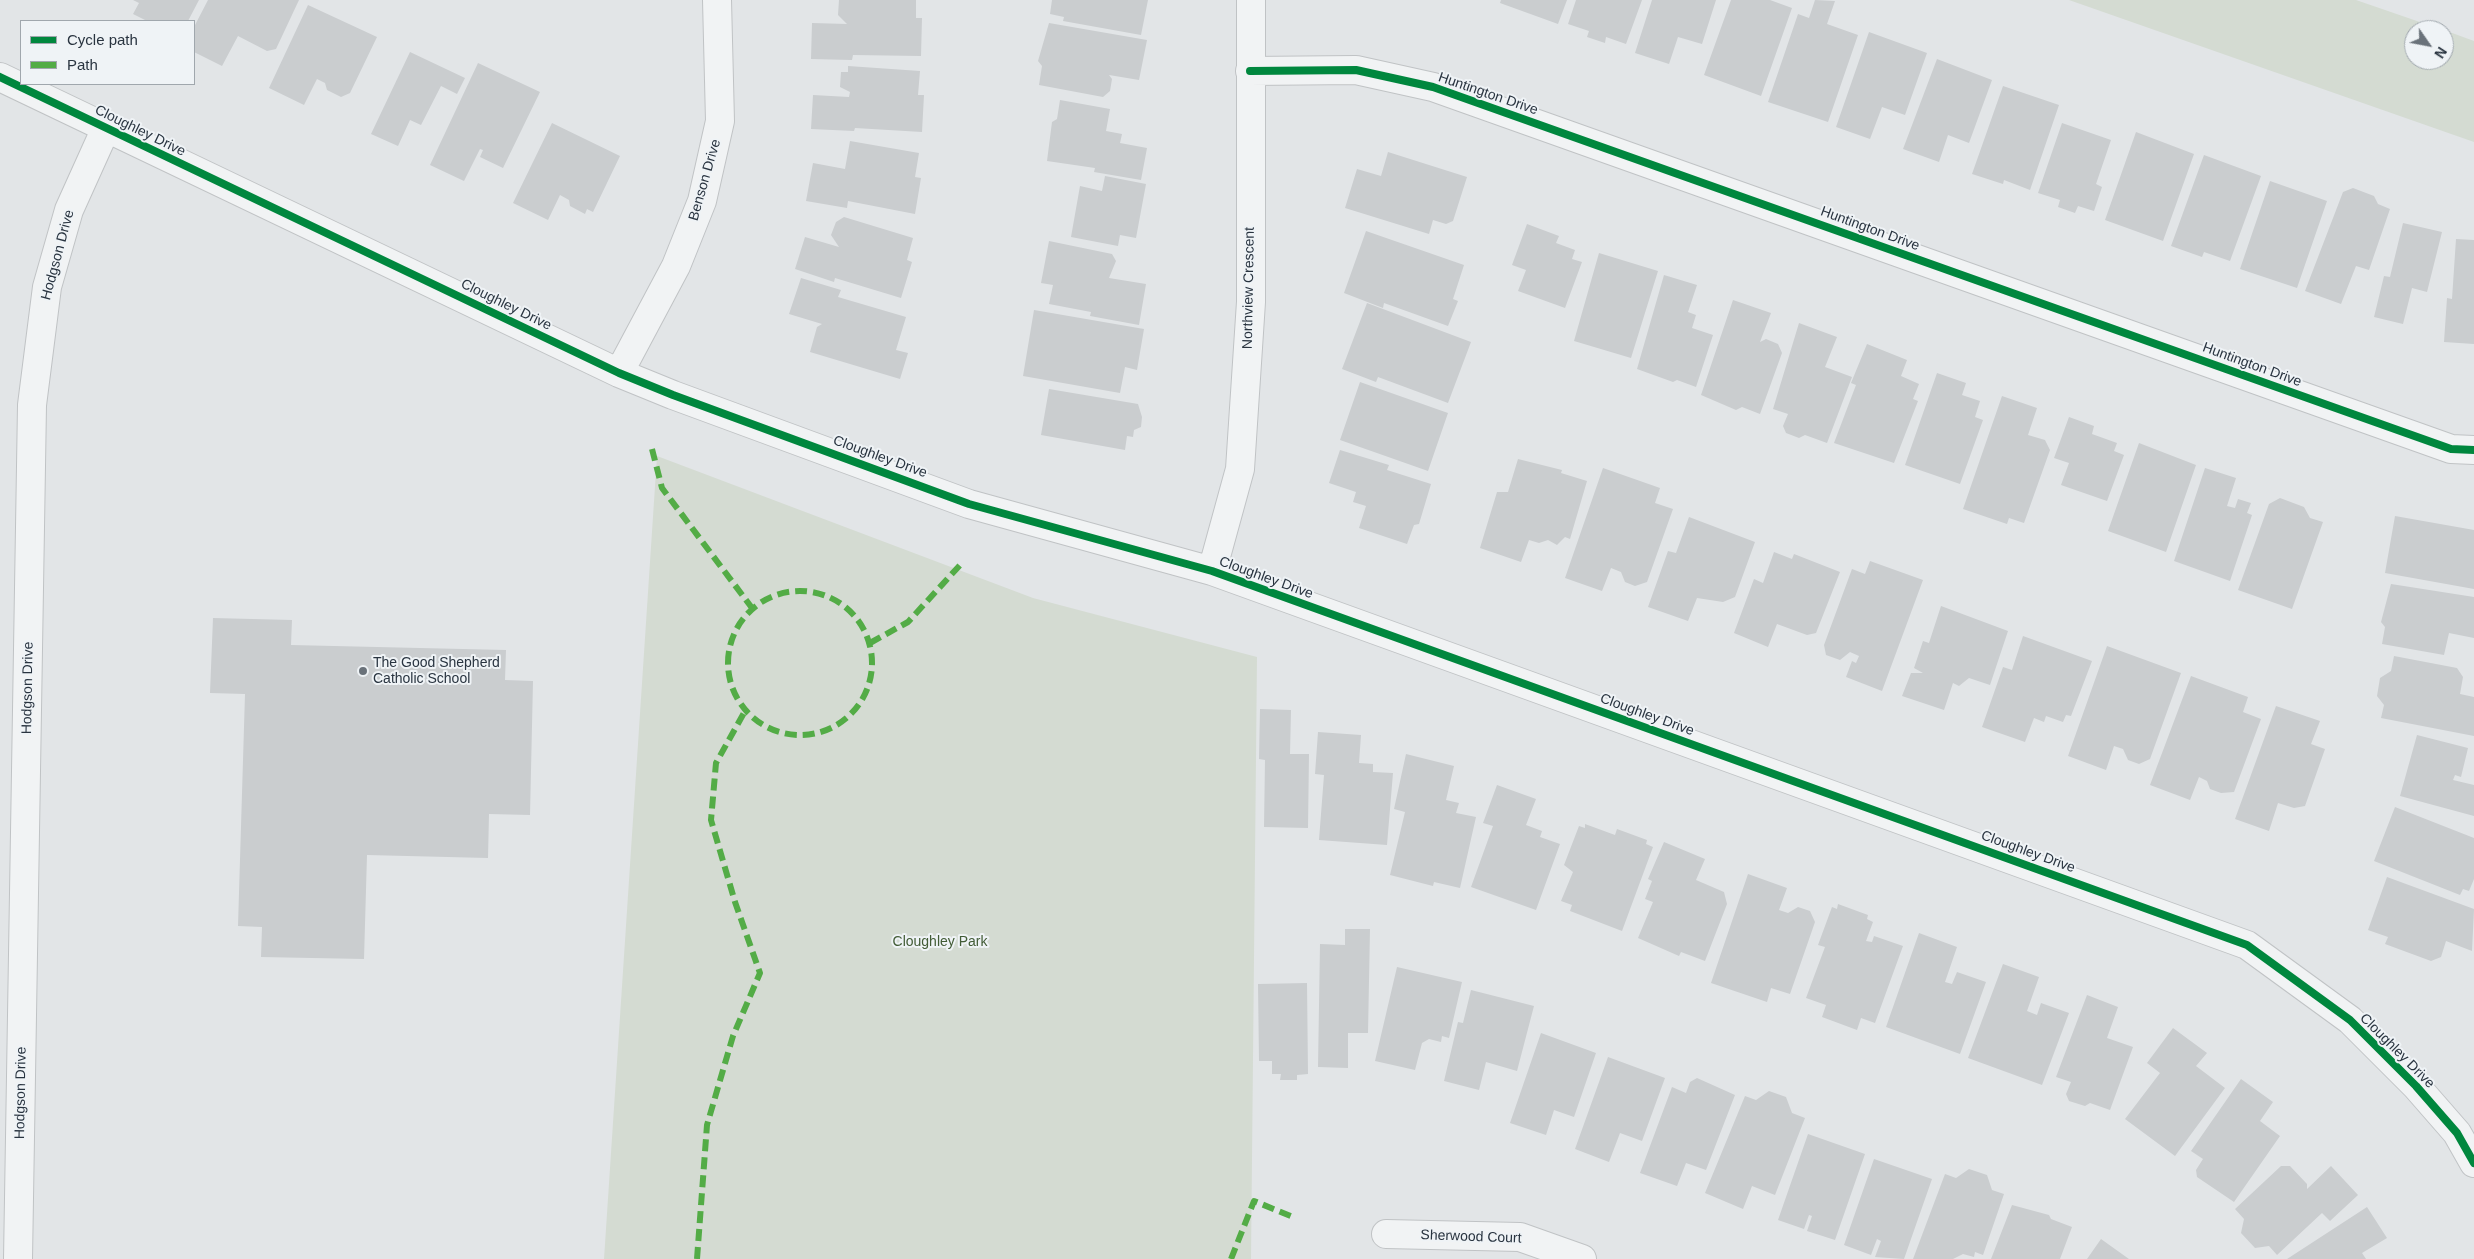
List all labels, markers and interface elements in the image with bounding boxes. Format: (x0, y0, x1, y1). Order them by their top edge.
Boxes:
legend (20, 20, 195, 85)
north arrow (2404, 20, 2454, 70)
text: Cycle path (67, 31, 138, 48)
text: N (2431, 44, 2450, 61)
text: Path (67, 56, 98, 73)
street label: Huntington Drive (1436, 69, 1540, 119)
street label: Cloughley Drive (92, 102, 188, 160)
street label: Benson Drive (685, 137, 725, 223)
street label: Huntington Drive (1818, 203, 1922, 255)
street label: Hodgson Drive (38, 208, 78, 302)
street label: Northview Crescent (1240, 227, 1258, 349)
street label: Cloughley Drive (458, 276, 554, 334)
street label: Huntington Drive (2200, 339, 2304, 391)
street label: Cloughley Drive (831, 432, 929, 482)
street label: Cloughley Drive (1217, 553, 1315, 603)
street label: Hodgson Drive (19, 642, 37, 734)
place label: The Good Shepherd Catholic School (373, 655, 500, 688)
marker: The Good Shepherd Catholic School (357, 665, 369, 677)
street label: Cloughley Drive (1598, 690, 1696, 740)
street label: Cloughley Drive (1979, 827, 2077, 877)
park label: Cloughley Park (893, 934, 987, 950)
street label: Cloughley Drive (2356, 1010, 2438, 1092)
street label: Hodgson Drive (12, 1047, 30, 1139)
street label: Sherwood Court (1420, 1227, 1522, 1247)

